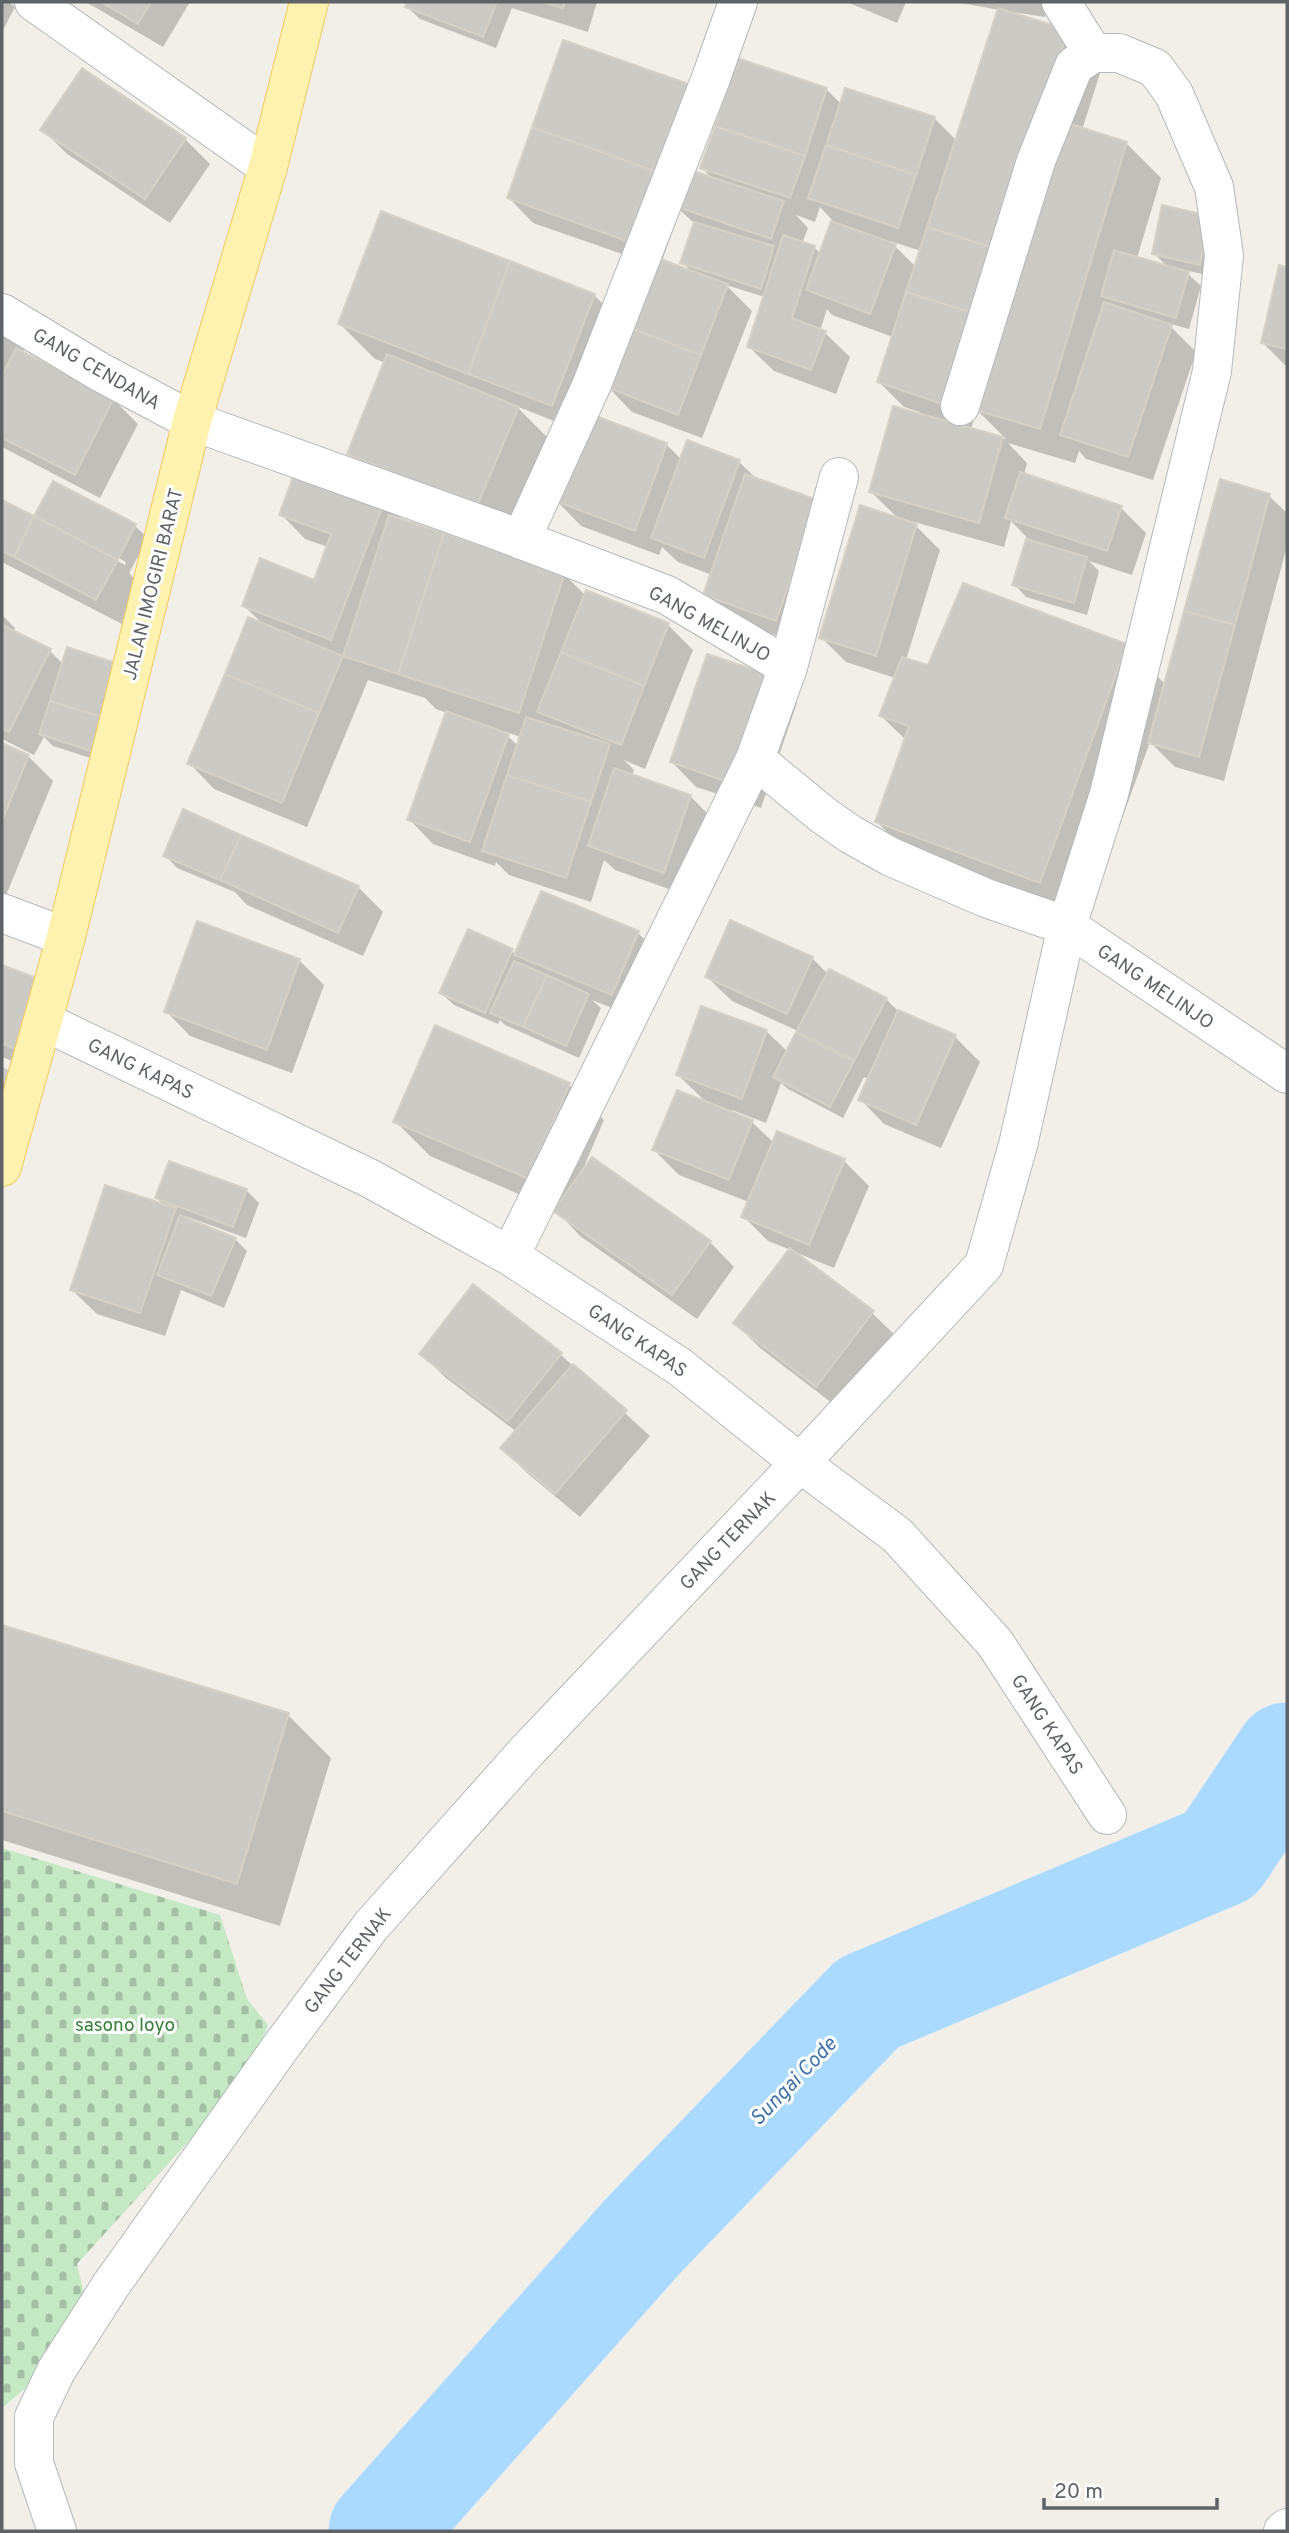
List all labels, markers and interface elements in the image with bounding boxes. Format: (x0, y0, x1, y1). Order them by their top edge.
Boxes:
street label: GANG CENDANA (28, 323, 164, 416)
street label: JALAN IMOGIRI BARAT (118, 486, 189, 683)
street label: GANG MELINJO (644, 581, 774, 668)
street label: GANG MELINJO (1092, 940, 1218, 1036)
street label: GANG KAPAS (83, 1034, 197, 1106)
street label: GANG KAPAS (582, 1300, 691, 1384)
street label: GANG TERNAK (675, 1487, 782, 1596)
street label: GANG KAPAS (1005, 1670, 1088, 1780)
street label: GANG TERNAK (300, 1903, 398, 2019)
park label: sasono loyo (75, 2014, 175, 2038)
water label: Sungai Code (745, 2031, 844, 2132)
scale bar (1044, 2466, 1217, 2510)
text: 20 m (1054, 2479, 1103, 2506)

